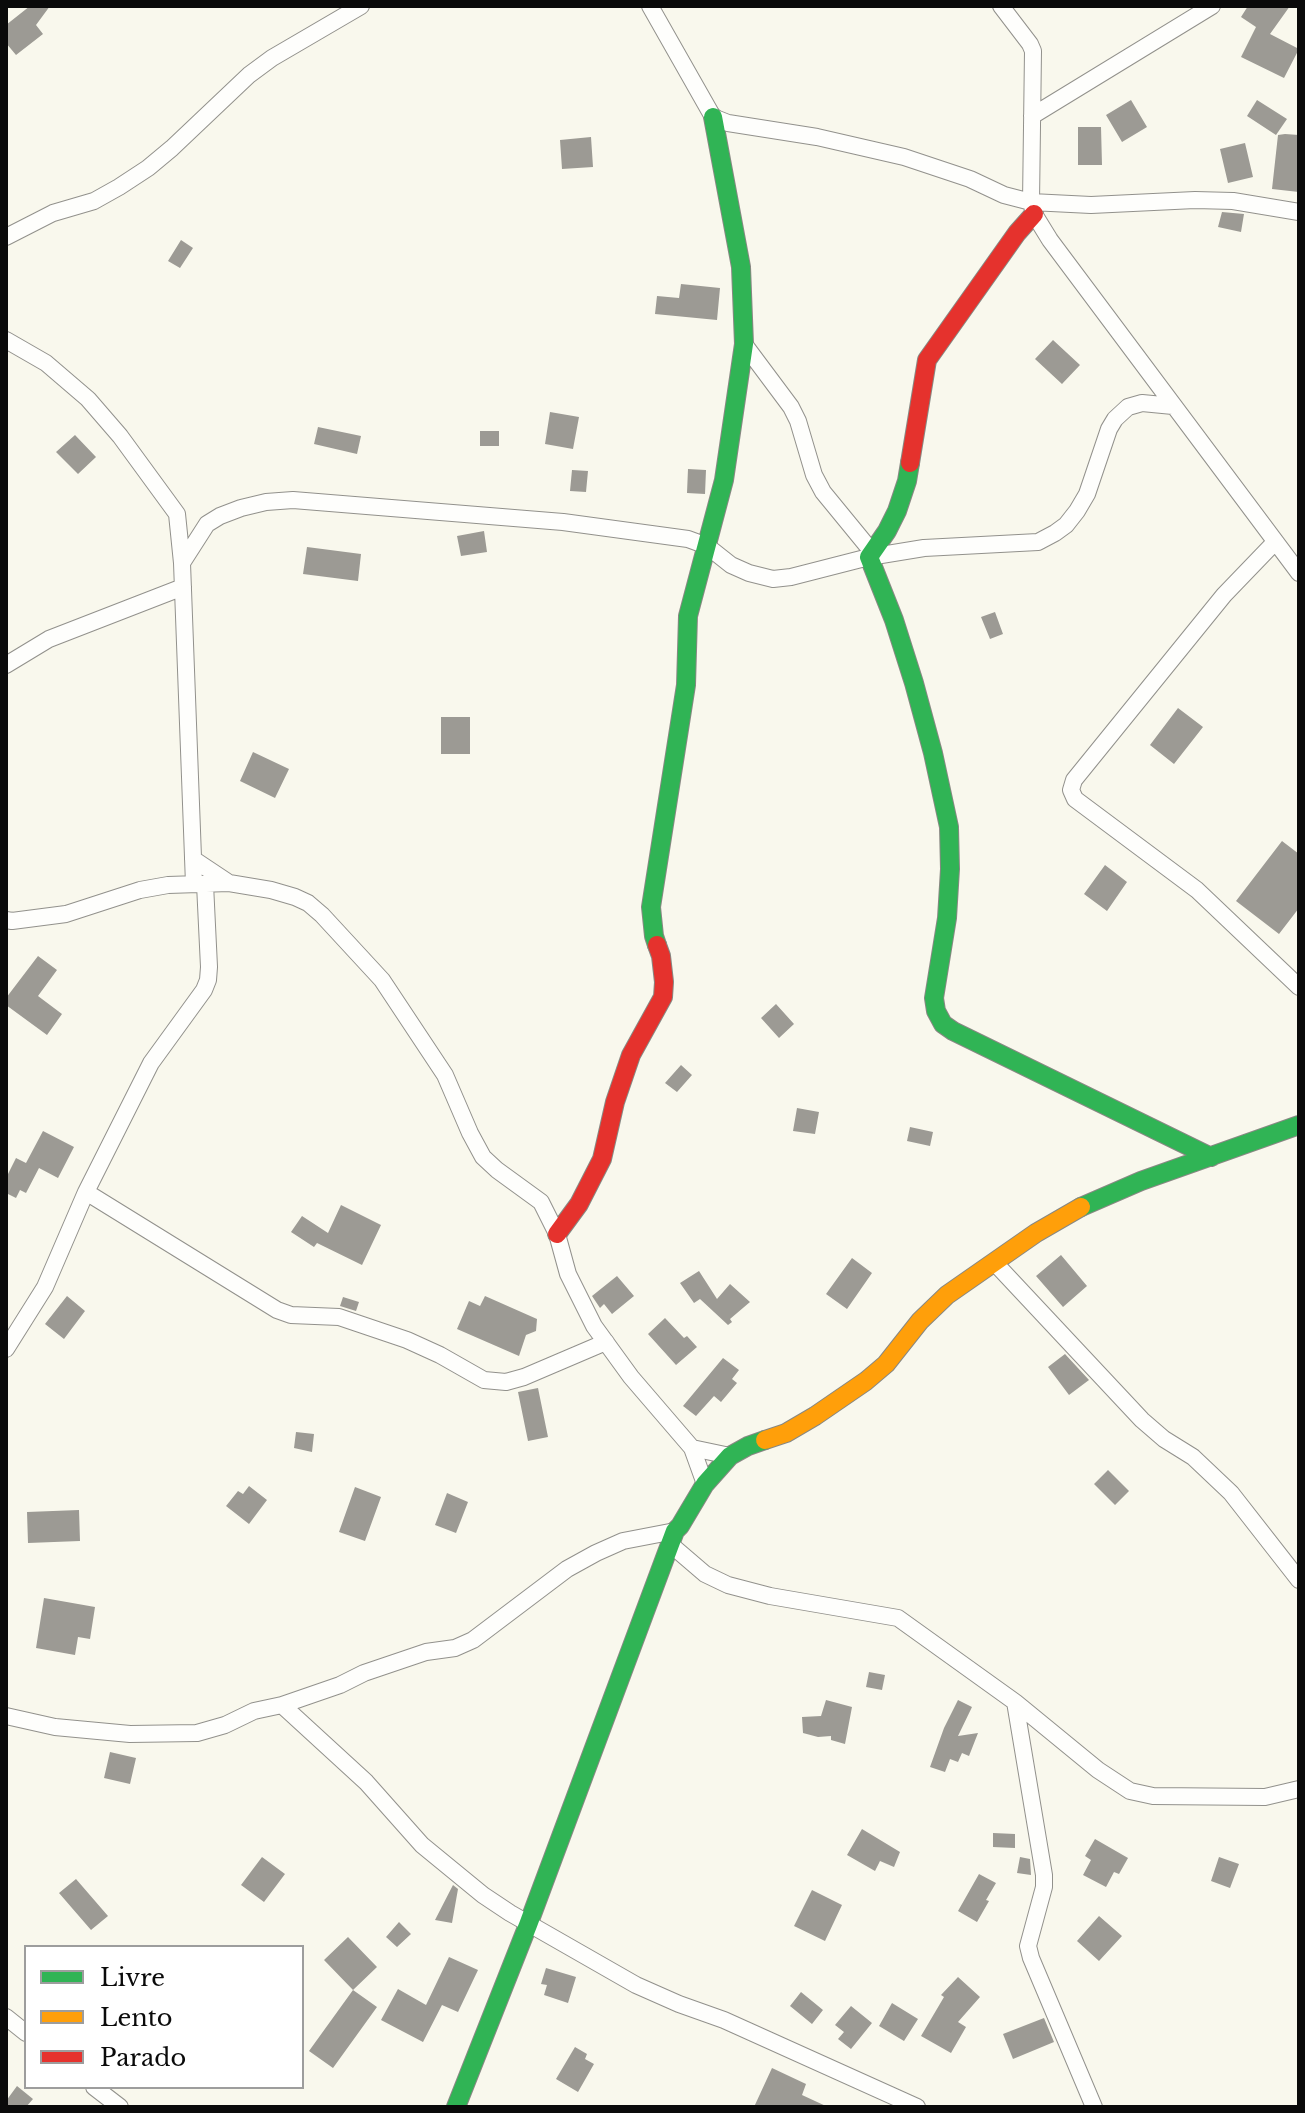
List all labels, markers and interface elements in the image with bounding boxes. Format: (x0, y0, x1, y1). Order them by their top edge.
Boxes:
legend (24, 1945, 304, 2089)
text: Livre (100, 1963, 165, 1992)
text: Lento (100, 2003, 173, 2032)
text: Parado (100, 2043, 186, 2072)

